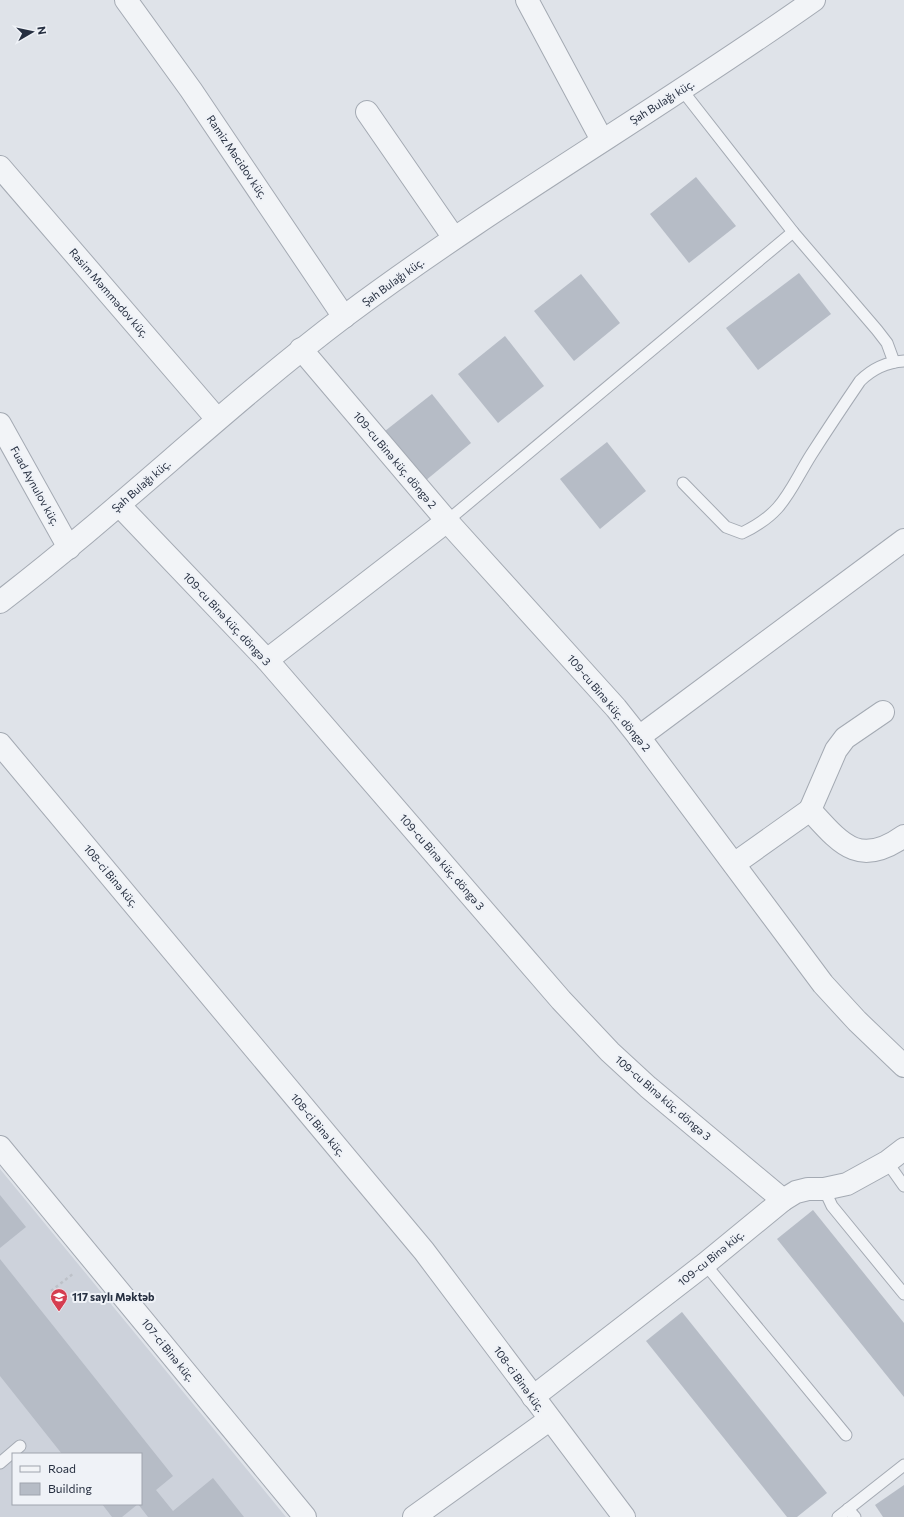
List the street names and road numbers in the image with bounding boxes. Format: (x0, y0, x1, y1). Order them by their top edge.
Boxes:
street label: Şah Bulağı küç. (627, 76, 697, 127)
street label: Ramiz Məcidov küç. (205, 112, 270, 201)
street label: Rasim Məmmədov küç. (67, 245, 152, 340)
street label: Şah Bulağı küç. (359, 255, 427, 308)
street label: 109-cu Binə küç. döngə 2 (351, 409, 440, 511)
street label: Fuad Aynulov küç. (8, 444, 63, 528)
street label: Şah Bulağı küç. (109, 456, 173, 515)
street label: 109-cu Binə küç. döngə 3 (181, 569, 274, 668)
street label: 109-cu Binə küç. döngə 2 (565, 652, 654, 754)
street label: 109-cu Binə küç. döngə 3 (397, 811, 487, 912)
street label: 108-ci Binə küç. (81, 842, 142, 910)
street label: 109-cu Binə küç. döngə 3 (613, 1053, 714, 1143)
street label: 108-ci Binə küç. (288, 1091, 349, 1159)
street label: 109-cu Binə küç. (675, 1227, 747, 1288)
street label: 107-ci Binə küç. (139, 1316, 198, 1384)
street label: 108-ci Binə küç. (491, 1343, 548, 1414)

